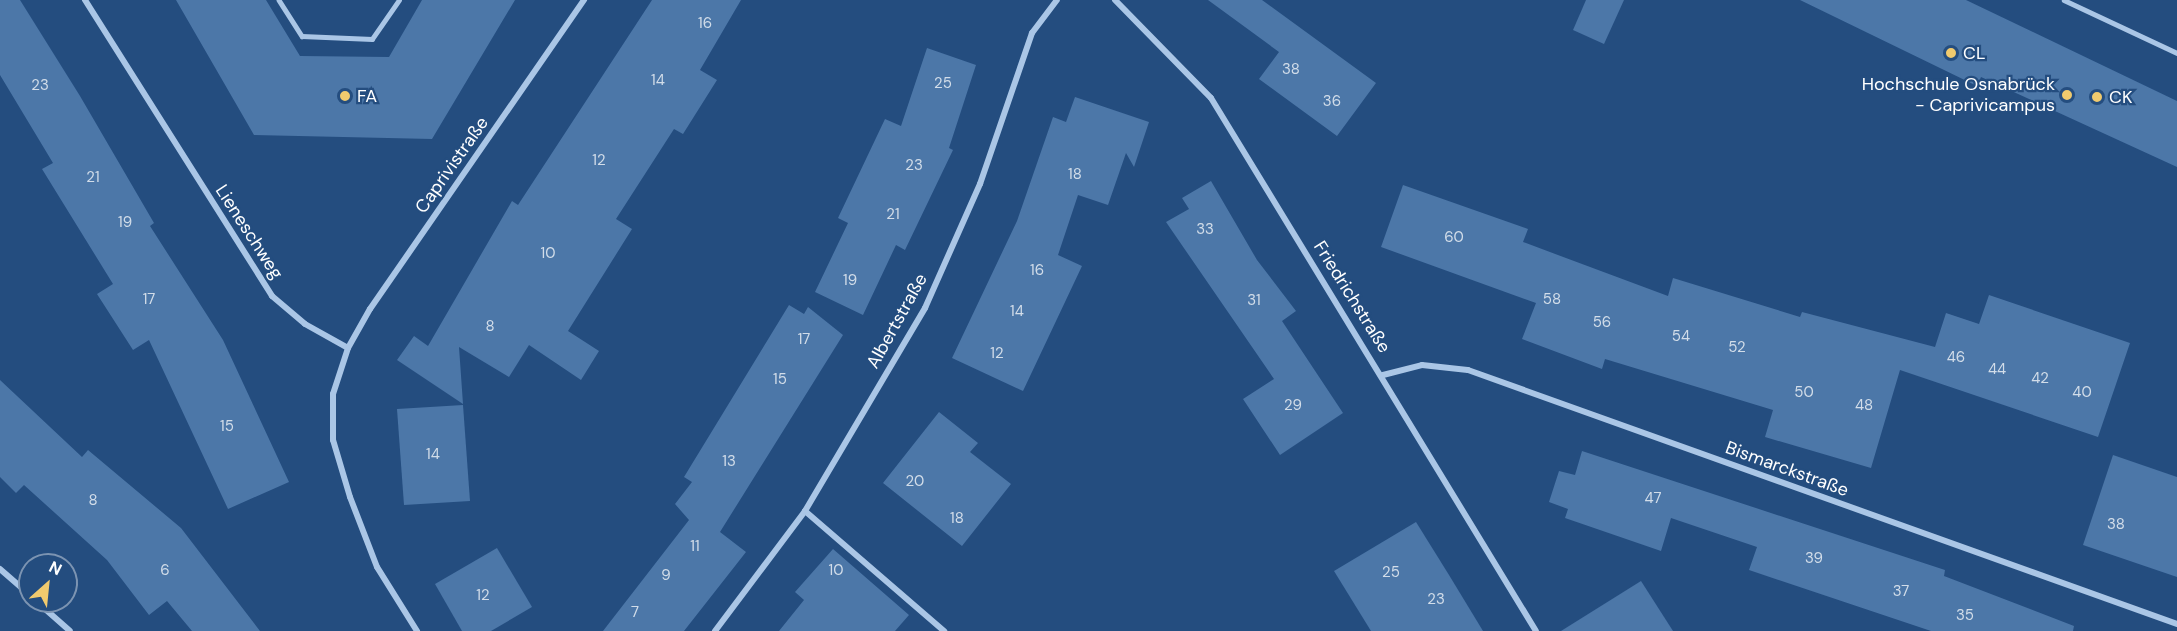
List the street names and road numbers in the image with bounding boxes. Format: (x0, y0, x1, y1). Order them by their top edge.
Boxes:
street label: Caprivistraße (411, 113, 493, 217)
street label: Lieneschweg (211, 181, 287, 283)
street label: Friedrichstraße (1309, 237, 1395, 357)
street label: Albertstraße (862, 270, 932, 372)
street label: Bismarckstraße (1723, 437, 1851, 501)

